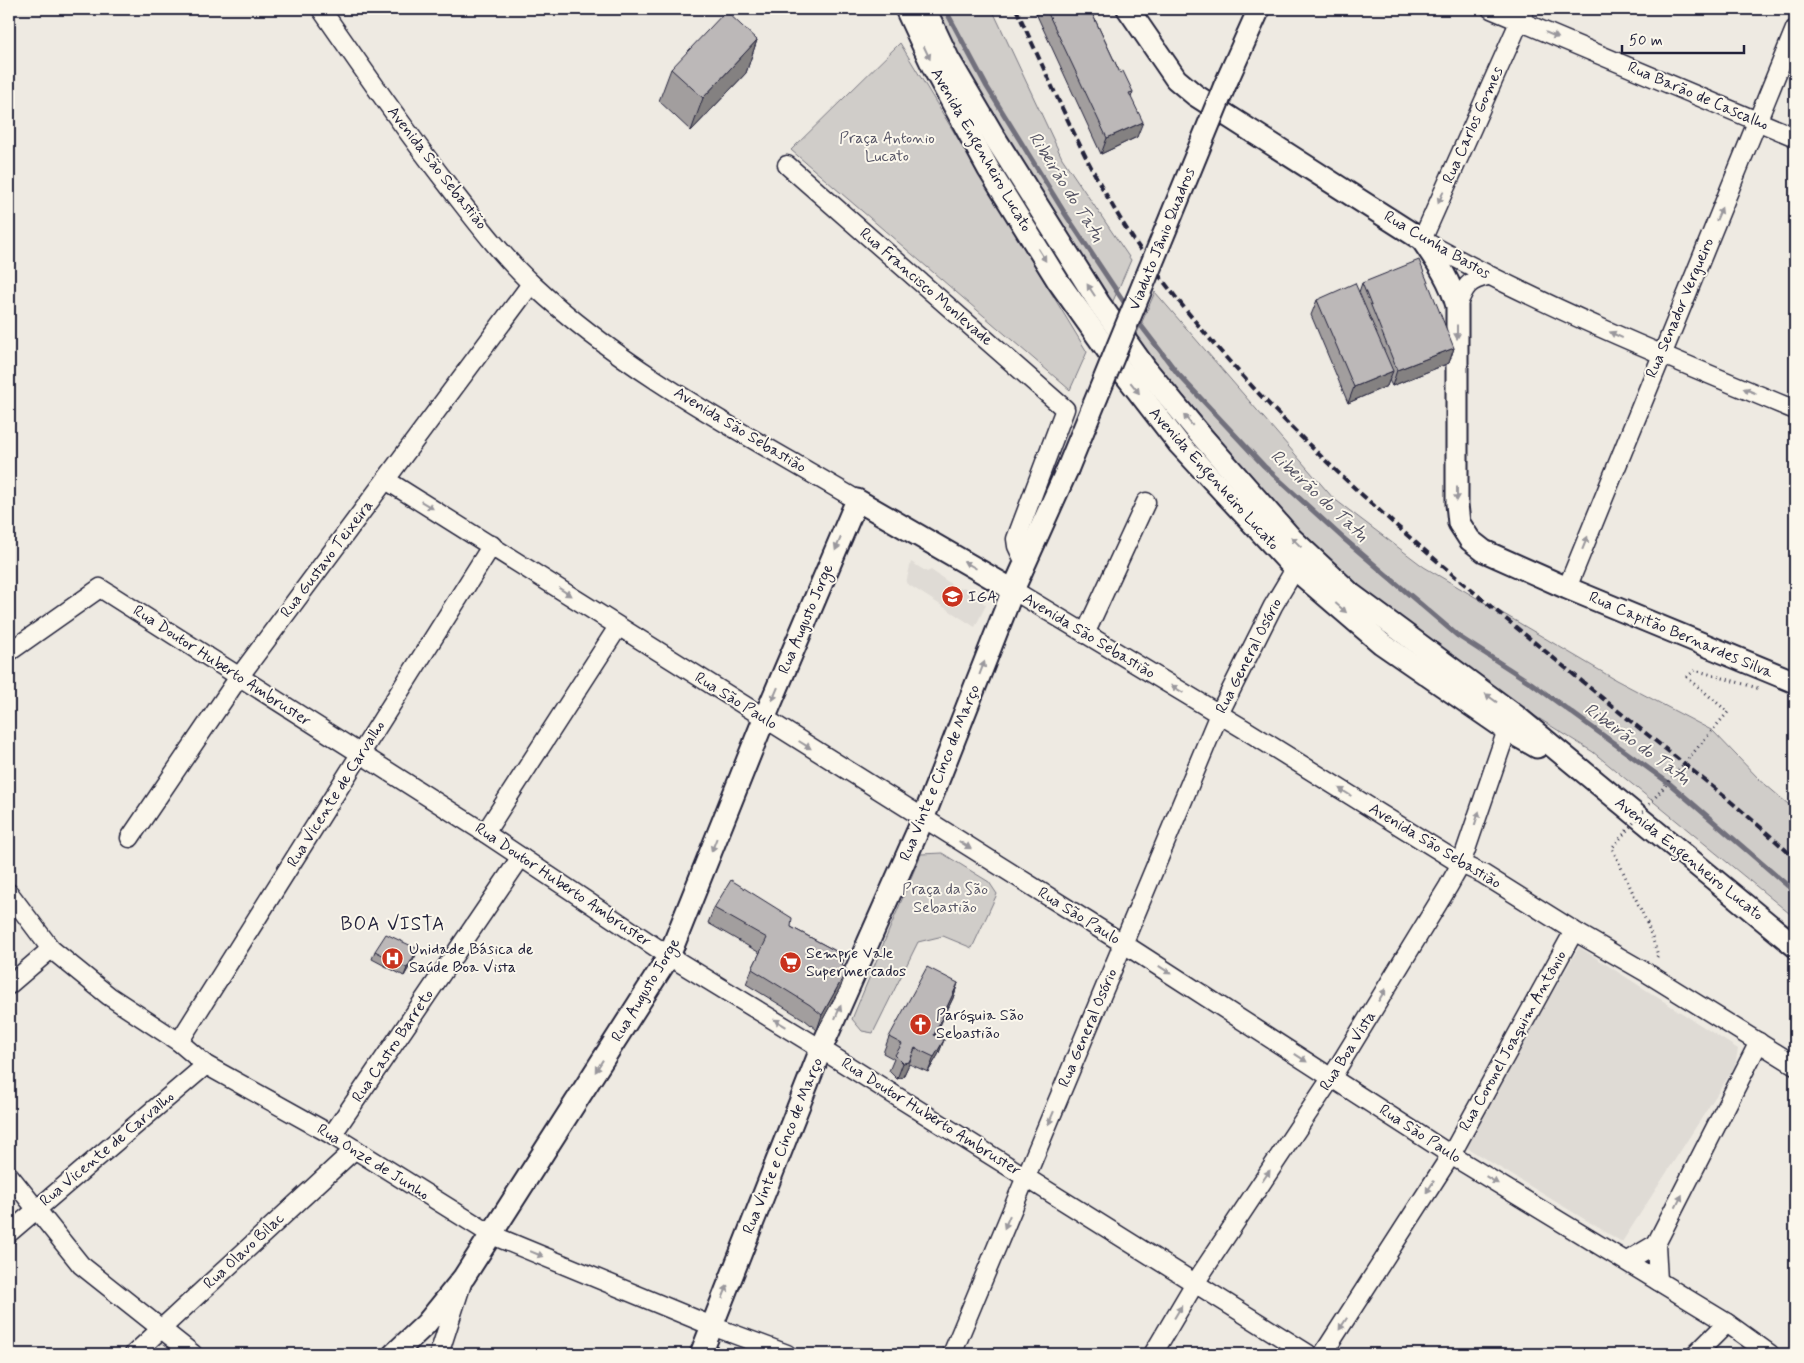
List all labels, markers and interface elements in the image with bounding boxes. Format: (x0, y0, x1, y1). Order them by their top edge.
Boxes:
scale bar (1622, 22, 1744, 54)
text: 50 m (1629, 31, 1663, 51)
one-way arrow (1545, 32, 1559, 40)
one-way arrow (923, 46, 931, 60)
street label: Rua Barão de Cascalho (1624, 57, 1772, 135)
street label: Rua Carlos Gomes (1438, 63, 1508, 187)
street label: Avenida Engenheiro Lucato (925, 64, 1036, 236)
street label: Avenida São Sebastião (382, 102, 492, 234)
water label: Ribeirão do Tatu (1023, 127, 1110, 247)
park label: Praça Antonio Lucato (839, 128, 935, 167)
street label: Viaduto Jânio Quadros (1124, 165, 1200, 313)
one-way arrow (1437, 190, 1445, 204)
street label: Rua Cunha Bastos (1380, 206, 1494, 284)
one-way arrow (1716, 207, 1724, 221)
street label: Rua Francisco Monlevade (855, 223, 998, 351)
street label: Rua Senador Vergueiro (1641, 234, 1719, 381)
one-way arrow (1037, 248, 1046, 261)
one-way arrow (1086, 284, 1096, 297)
one-way arrow (1453, 324, 1461, 340)
one-way arrow (1609, 330, 1623, 338)
one-way arrow (1130, 381, 1140, 395)
street label: Avenida São Sebastião (670, 382, 810, 478)
one-way arrow (1742, 387, 1757, 395)
street label: Avenida Engenheiro Lucato (1143, 403, 1284, 556)
one-way arrow (1183, 414, 1194, 427)
water label: Ribeirão do Tatu (1265, 444, 1374, 548)
one-way arrow (1453, 487, 1461, 503)
street label: Rua Gustavo Teixeira (276, 496, 378, 622)
one-way arrow (421, 501, 434, 510)
one-way arrow (1582, 535, 1589, 550)
one-way arrow (1290, 536, 1302, 548)
one-way arrow (833, 537, 841, 551)
street label: Rua Augusto Jorge (773, 560, 840, 678)
one-way arrow (964, 561, 977, 570)
school or university icon: IGA (940, 585, 964, 609)
one-way arrow (558, 587, 572, 597)
place label: IGA (968, 587, 997, 608)
street label: Rua Capitão Bernardes Silva (1586, 587, 1777, 684)
street label: Avenida São Sebastião (1019, 588, 1159, 684)
street label: Rua General Osório (1211, 595, 1287, 717)
street label: Rua Doutor Huberto Ambruster (129, 600, 315, 732)
one-way arrow (1334, 603, 1347, 614)
one-way arrow (979, 661, 986, 676)
street label: Rua São Paulo (691, 667, 781, 735)
street label: Rua Vinte e Cinco de Março (895, 681, 985, 864)
one-way arrow (1171, 684, 1184, 693)
one-way arrow (770, 687, 778, 701)
one-way arrow (1484, 693, 1498, 703)
water label: Ribeirão do Tatu (1579, 697, 1695, 791)
street label: Rua Vicente de Carvalho (282, 717, 390, 871)
one-way arrow (799, 740, 812, 750)
one-way arrow (1338, 787, 1352, 796)
street label: Avenida Engenheiro Lucato (1610, 792, 1768, 926)
street label: Avenida São Sebastião (1365, 798, 1505, 894)
one-way arrow (1473, 810, 1481, 825)
street label: Rua Doutor Huberto Ambruster (471, 818, 656, 952)
one-way arrow (710, 838, 718, 852)
one-way arrow (958, 840, 971, 850)
park label: Praça da São Sebastião (902, 879, 988, 918)
street label: Rua São Paulo (1034, 882, 1124, 950)
district label: BOA VISTA (341, 912, 446, 937)
street label: Rua Augusto Jorge (607, 934, 686, 1046)
place label: Unidade Básica de Saúde Boa Vista (409, 939, 534, 978)
place label: Sempre Vale Supermercados (806, 943, 906, 982)
hospital icon: Unidade Básica de Saúde Boa Vista (381, 946, 405, 970)
street label: Rua Coronel Joaquim Antônio (1454, 947, 1572, 1135)
supermarket icon: Sempre Vale Supermercados (778, 950, 802, 974)
street label: Rua General Osório (1054, 965, 1122, 1091)
one-way arrow (1158, 965, 1171, 975)
street label: Rua Castro Barreto (347, 985, 439, 1107)
one-way arrow (1378, 988, 1387, 1001)
one-way arrow (834, 1005, 842, 1019)
place label: Paróquia São Sebastião (936, 1005, 1024, 1044)
street label: Rua Boa Vista (1315, 1007, 1381, 1095)
church icon: Paróquia São Sebastião (908, 1012, 932, 1036)
one-way arrow (773, 1019, 786, 1028)
street label: Rua Doutor Huberto Ambruster (837, 1053, 1025, 1181)
one-way arrow (1295, 1053, 1308, 1062)
street label: Rua Vinte e Cinco de Março (738, 1054, 828, 1237)
one-way arrow (595, 1059, 604, 1073)
street label: Rua Vicente de Carvalho (35, 1087, 179, 1211)
street label: Rua São Paulo (1375, 1100, 1465, 1168)
one-way arrow (1046, 1111, 1054, 1125)
street label: Rua Onze de Junho (313, 1119, 433, 1205)
one-way arrow (1262, 1169, 1271, 1183)
one-way arrow (1486, 1176, 1499, 1185)
one-way arrow (1425, 1181, 1435, 1194)
one-way arrow (1675, 1194, 1683, 1208)
street label: Rua Olavo Bilac (199, 1208, 289, 1294)
one-way arrow (1003, 1215, 1011, 1229)
one-way arrow (530, 1251, 545, 1258)
one-way arrow (722, 1285, 729, 1300)
one-way arrow (1174, 1305, 1182, 1320)
one-way arrow (1338, 1317, 1347, 1331)

